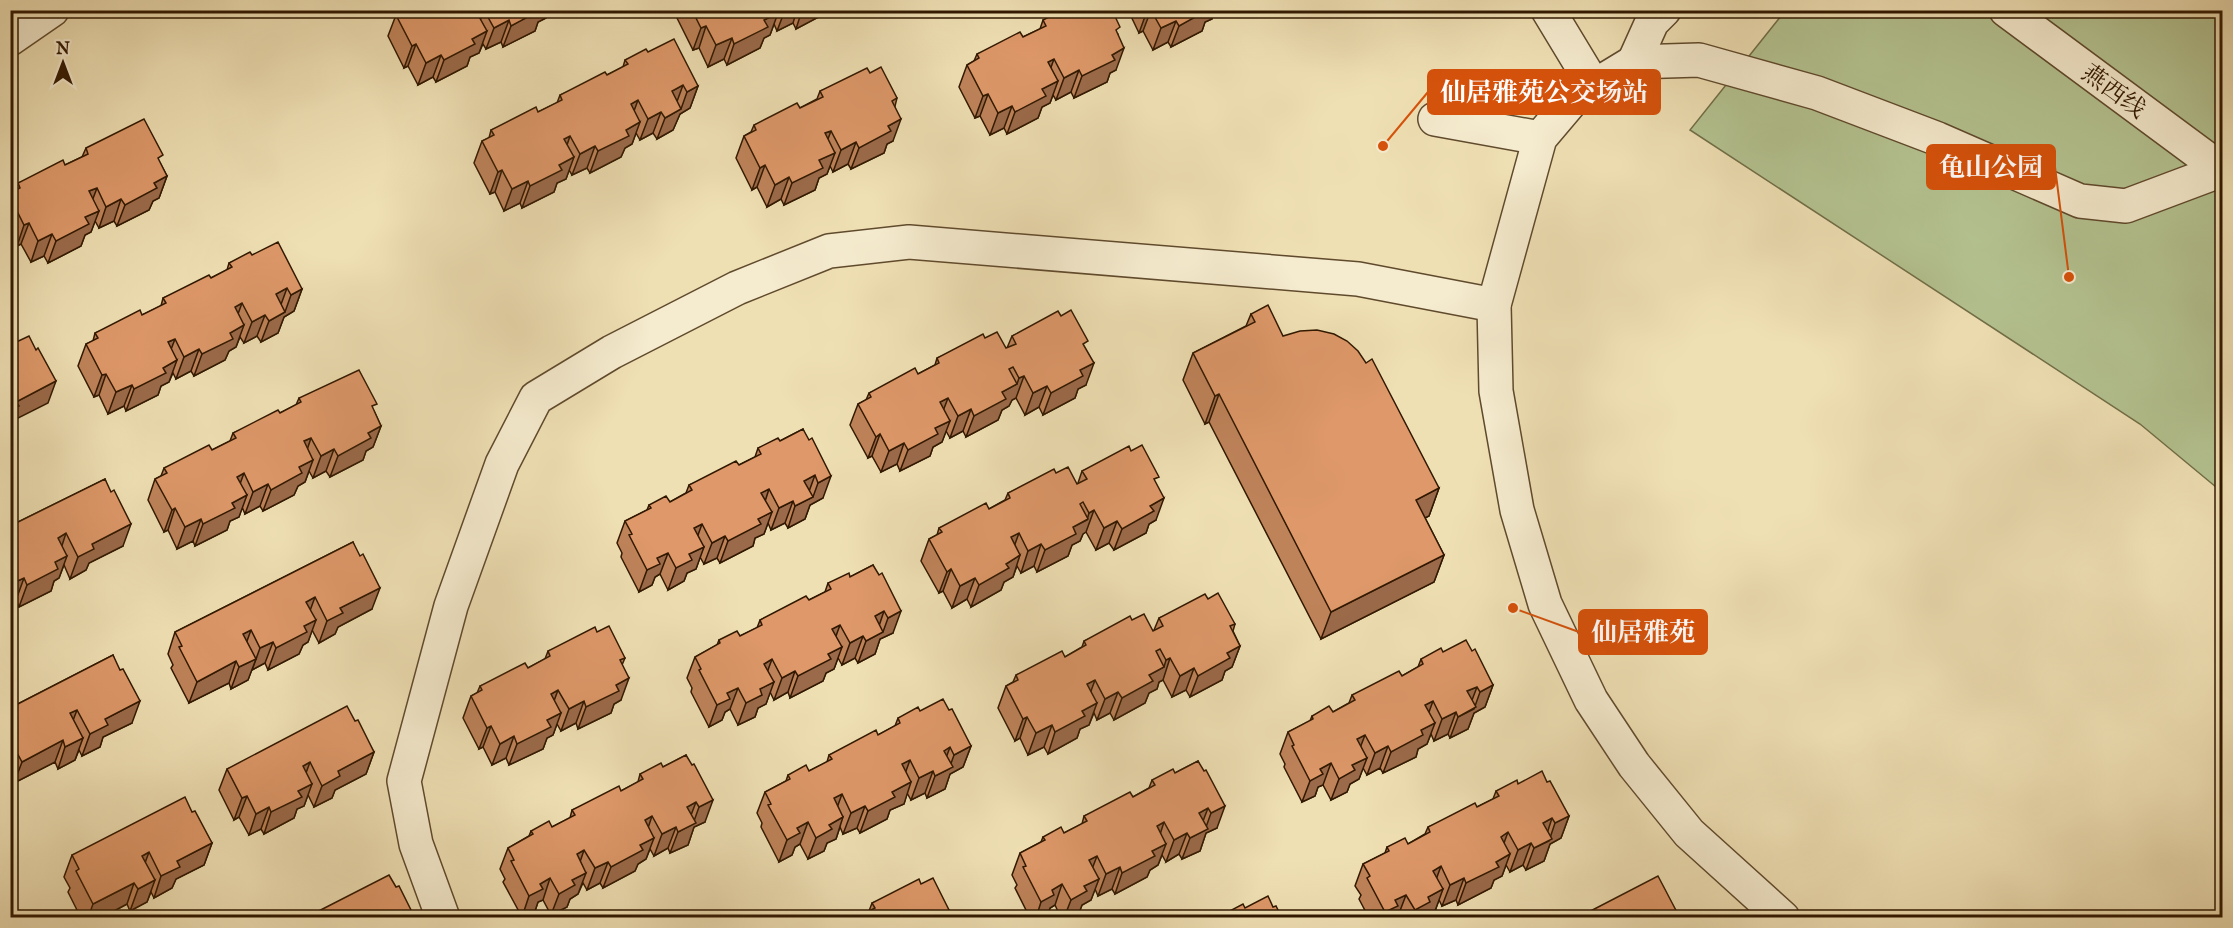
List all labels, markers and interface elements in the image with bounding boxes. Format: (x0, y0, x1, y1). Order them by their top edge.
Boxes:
north arrow (33, 33, 93, 93)
text: N (55, 40, 70, 60)
street label: 燕西线 (2075, 59, 2151, 126)
callout: 仙居雅苑公交场站 (1428, 70, 1660, 114)
text: 仙居雅苑公交场站 (1440, 77, 1648, 110)
callout: 龟山公园 (1927, 145, 2055, 189)
text: 龟山公园 (1939, 152, 2043, 185)
callout: 仙居雅苑 (1579, 610, 1707, 654)
text: 仙居雅苑 (1591, 617, 1695, 650)

